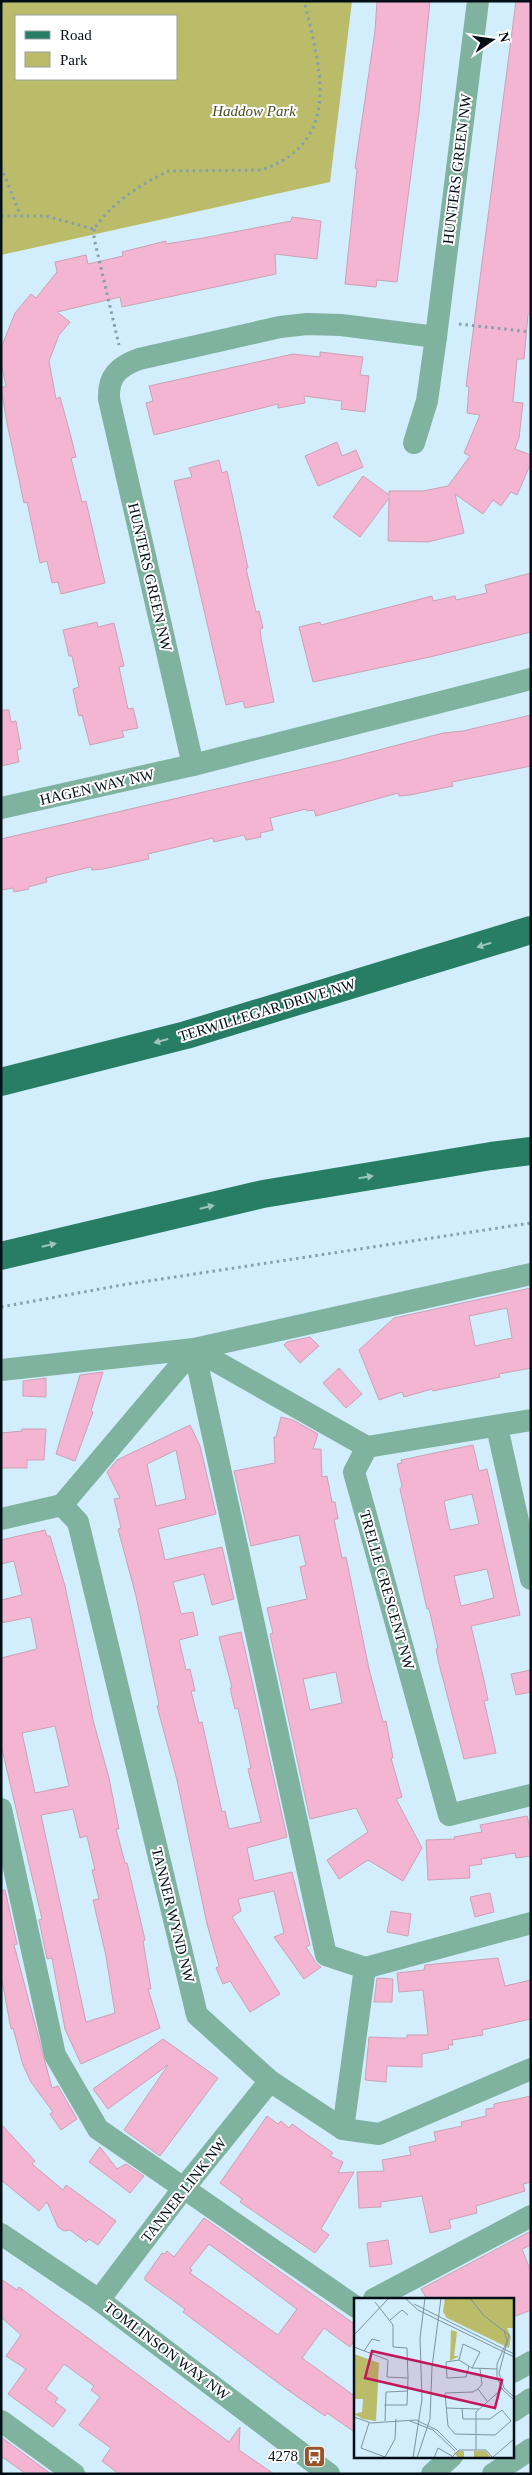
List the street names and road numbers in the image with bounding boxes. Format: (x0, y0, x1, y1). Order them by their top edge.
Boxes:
street label: HUNTERS GREEN NW (440, 92, 474, 245)
street label: HUNTERS GREEN NW (125, 501, 175, 654)
street label: HAGEN WAY NW (38, 766, 157, 808)
street label: TERWILLEGAR DRIVE NW (177, 975, 358, 1045)
street label: TRELLE CRESCENT NW (357, 1509, 418, 1672)
street label: TANNER WYND NW (148, 1846, 198, 1985)
street label: TANNER LINK NW (138, 2134, 230, 2245)
street label: TOMLINSON WAY NW (101, 2299, 233, 2404)

